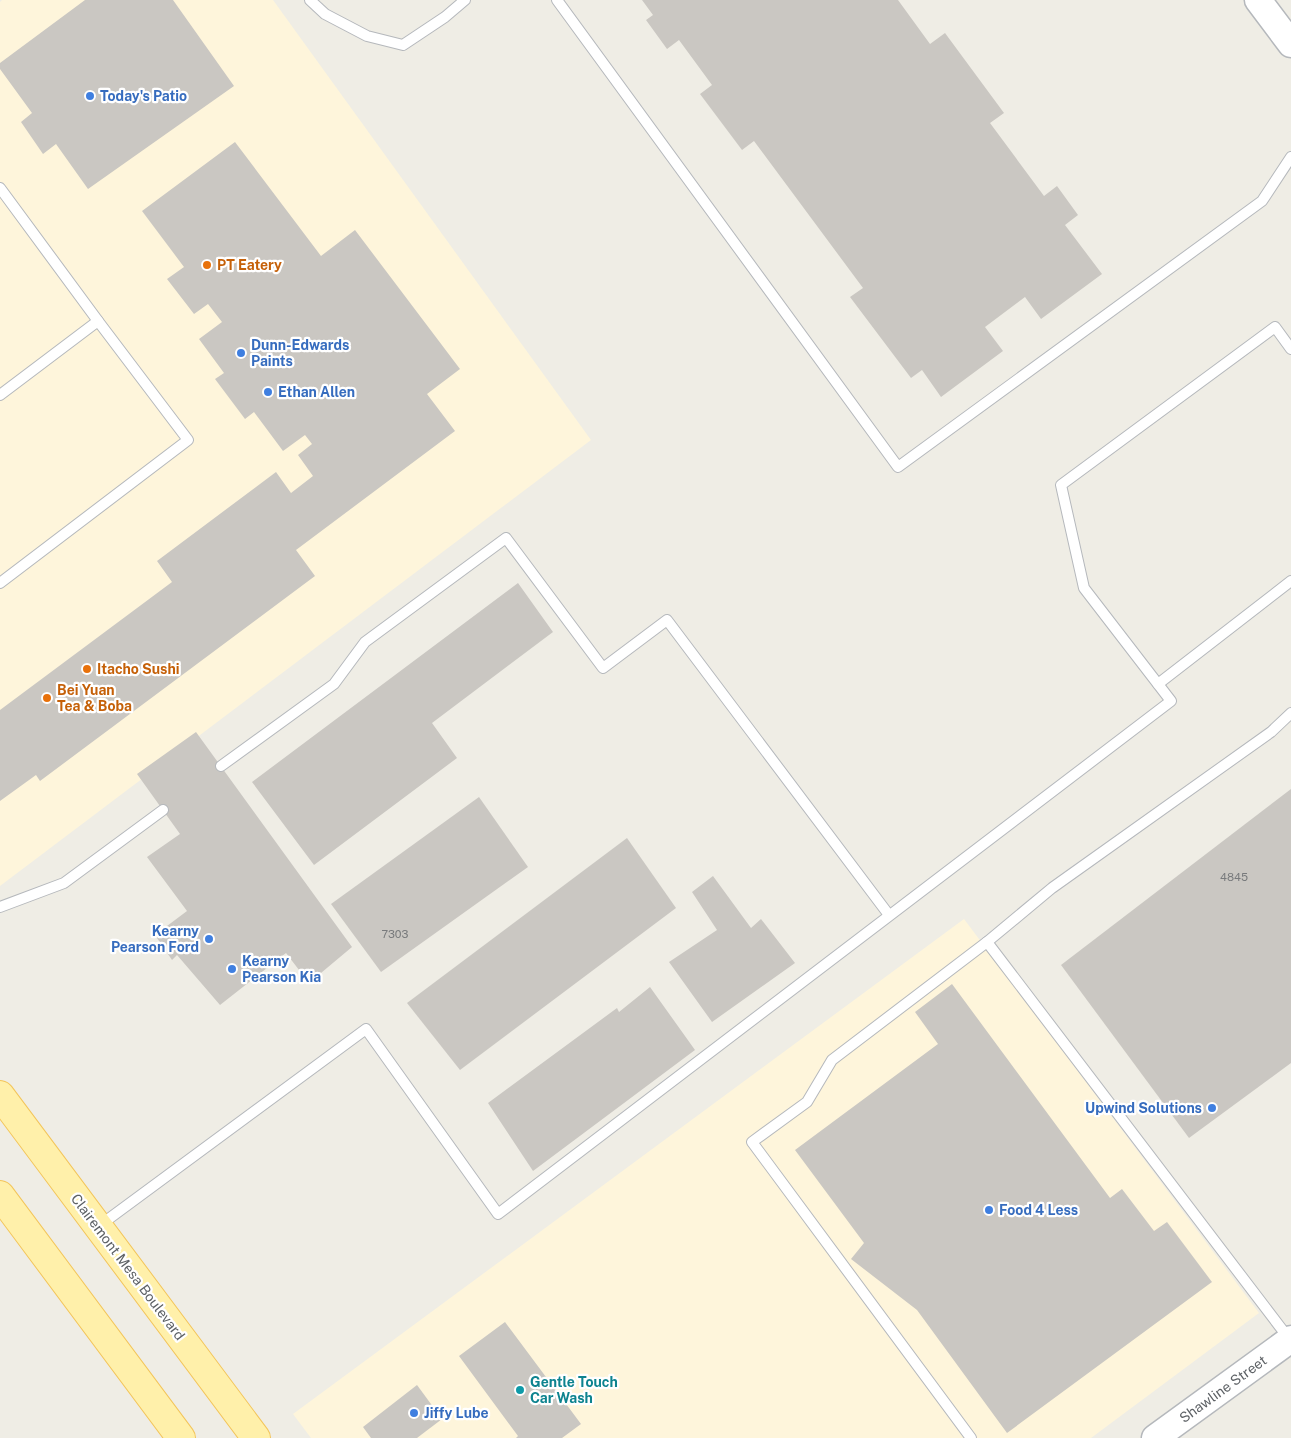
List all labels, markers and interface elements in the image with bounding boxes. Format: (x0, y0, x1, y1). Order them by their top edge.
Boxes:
place label: Today's Patio (100, 88, 187, 104)
marker: Today's Patio (84, 90, 96, 102)
place label: PT Eatery (217, 257, 282, 273)
marker: PT Eatery (201, 259, 213, 271)
place label: Dunn-Edwards Paints (251, 337, 349, 369)
marker: Dunn-Edwards Paints (235, 347, 247, 359)
place label: Ethan Allen (278, 384, 355, 400)
marker: Ethan Allen (262, 386, 274, 398)
place label: Itacho Sushi (97, 661, 179, 677)
marker: Itacho Sushi (81, 663, 93, 675)
place label: Bei Yuan Tea & Boba (57, 682, 132, 714)
marker: Bei Yuan Tea & Boba (41, 692, 53, 704)
house number: 4845 (1220, 871, 1248, 883)
place label: Kearny Pearson Ford (111, 923, 199, 955)
house number: 7303 (382, 928, 408, 940)
marker: Kearny Pearson Ford (203, 933, 215, 945)
place label: Kearny Pearson Kia (242, 953, 321, 985)
marker: Kearny Pearson Kia (226, 963, 238, 975)
place label: Upwind Solutions (1085, 1100, 1202, 1116)
marker: Upwind Solutions (1206, 1102, 1218, 1114)
street label: Clairemont Mesa Boulevard (68, 1191, 188, 1343)
place label: Food 4 Less (999, 1202, 1078, 1218)
marker: Food 4 Less (983, 1204, 995, 1216)
street label: Shawline Street (1176, 1352, 1270, 1426)
place label: Gentle Touch Car Wash (530, 1374, 618, 1406)
marker: Gentle Touch Car Wash (514, 1384, 526, 1396)
place label: Jiffy Lube (424, 1405, 489, 1421)
marker: Jiffy Lube (408, 1407, 420, 1419)

